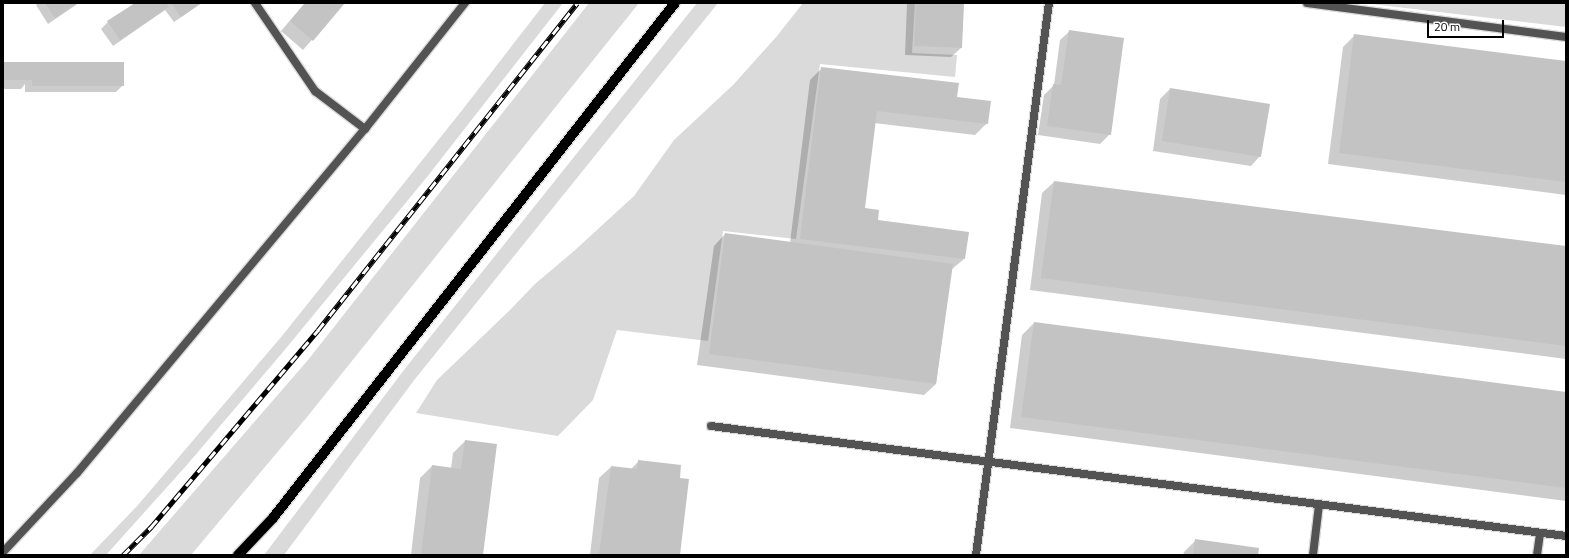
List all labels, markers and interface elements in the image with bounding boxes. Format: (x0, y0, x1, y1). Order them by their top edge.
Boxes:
scale bar (1429, 12, 1506, 38)
text: 20 m (1434, 17, 1460, 36)

